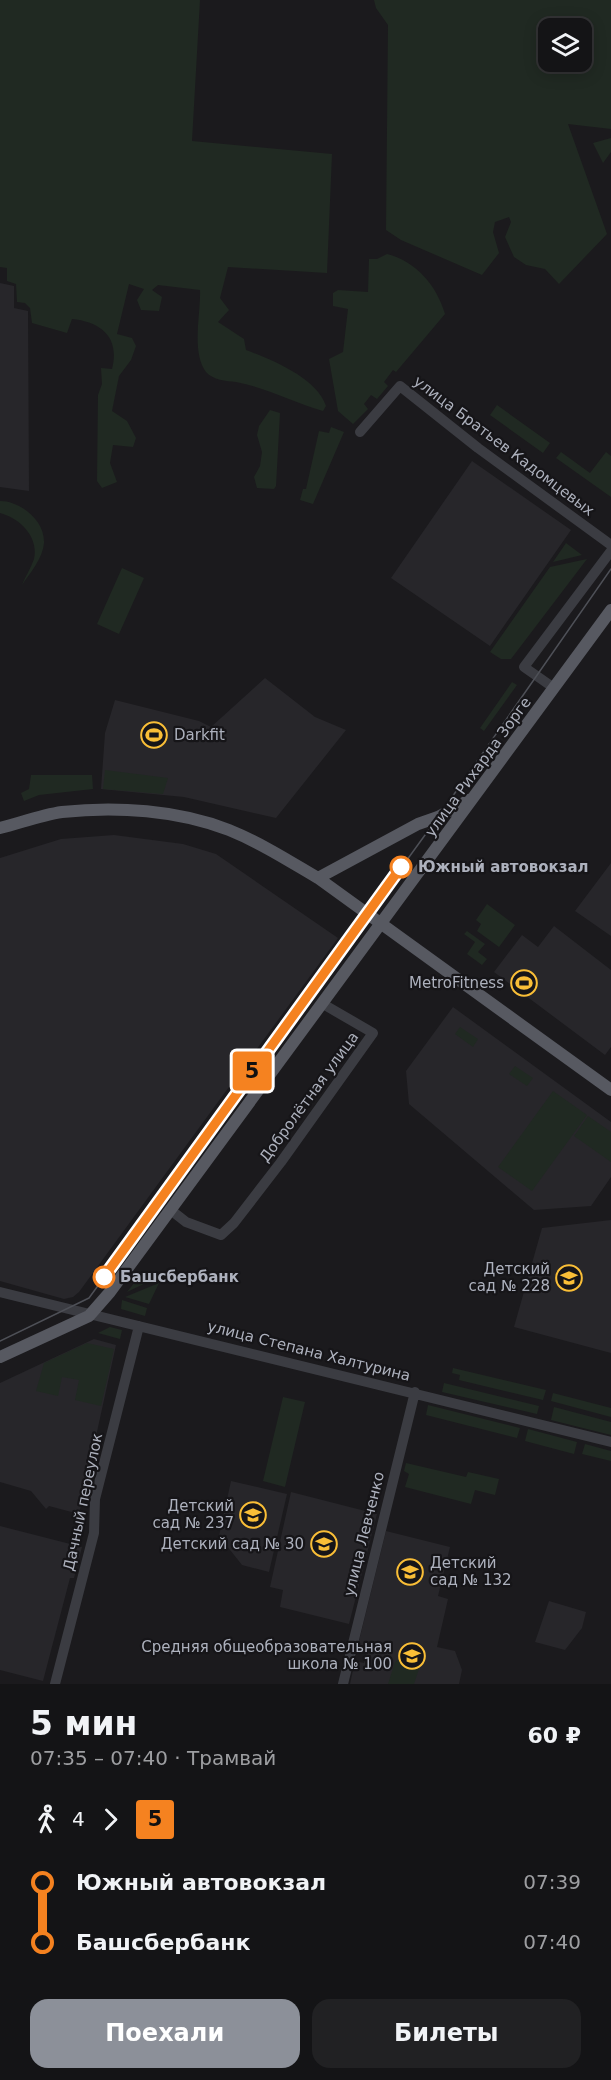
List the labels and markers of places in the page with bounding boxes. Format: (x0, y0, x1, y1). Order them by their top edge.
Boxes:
sports icon: Darkfit (139, 720, 169, 750)
place label: Darkfit (174, 726, 225, 744)
marker: Южный автовокзал (390, 856, 412, 878)
place label: Южный автовокзал (418, 858, 589, 876)
sports icon: MetroFitness (509, 968, 539, 998)
place label: MetroFitness (409, 974, 504, 992)
place label: Детский сад № 228 (468, 1260, 550, 1295)
school or university icon: Детский сад № 228 (554, 1263, 584, 1293)
marker: Башсбербанк (93, 1266, 115, 1288)
place label: Башсбербанк (120, 1268, 239, 1286)
place label: Детский сад № 237 (152, 1497, 234, 1532)
school or university icon: Детский сад № 237 (238, 1500, 268, 1530)
school or university icon: Детский сад № 30 (309, 1529, 339, 1559)
place label: Детский сад № 30 (161, 1535, 304, 1553)
place label: Детский сад № 132 (430, 1554, 512, 1589)
school or university icon: Детский сад № 132 (395, 1557, 425, 1587)
place label: Средняя общеобразовательная школа № 100 (141, 1638, 392, 1673)
school or university icon: Средняя общеобразовательная школа № 100 (397, 1641, 427, 1671)

